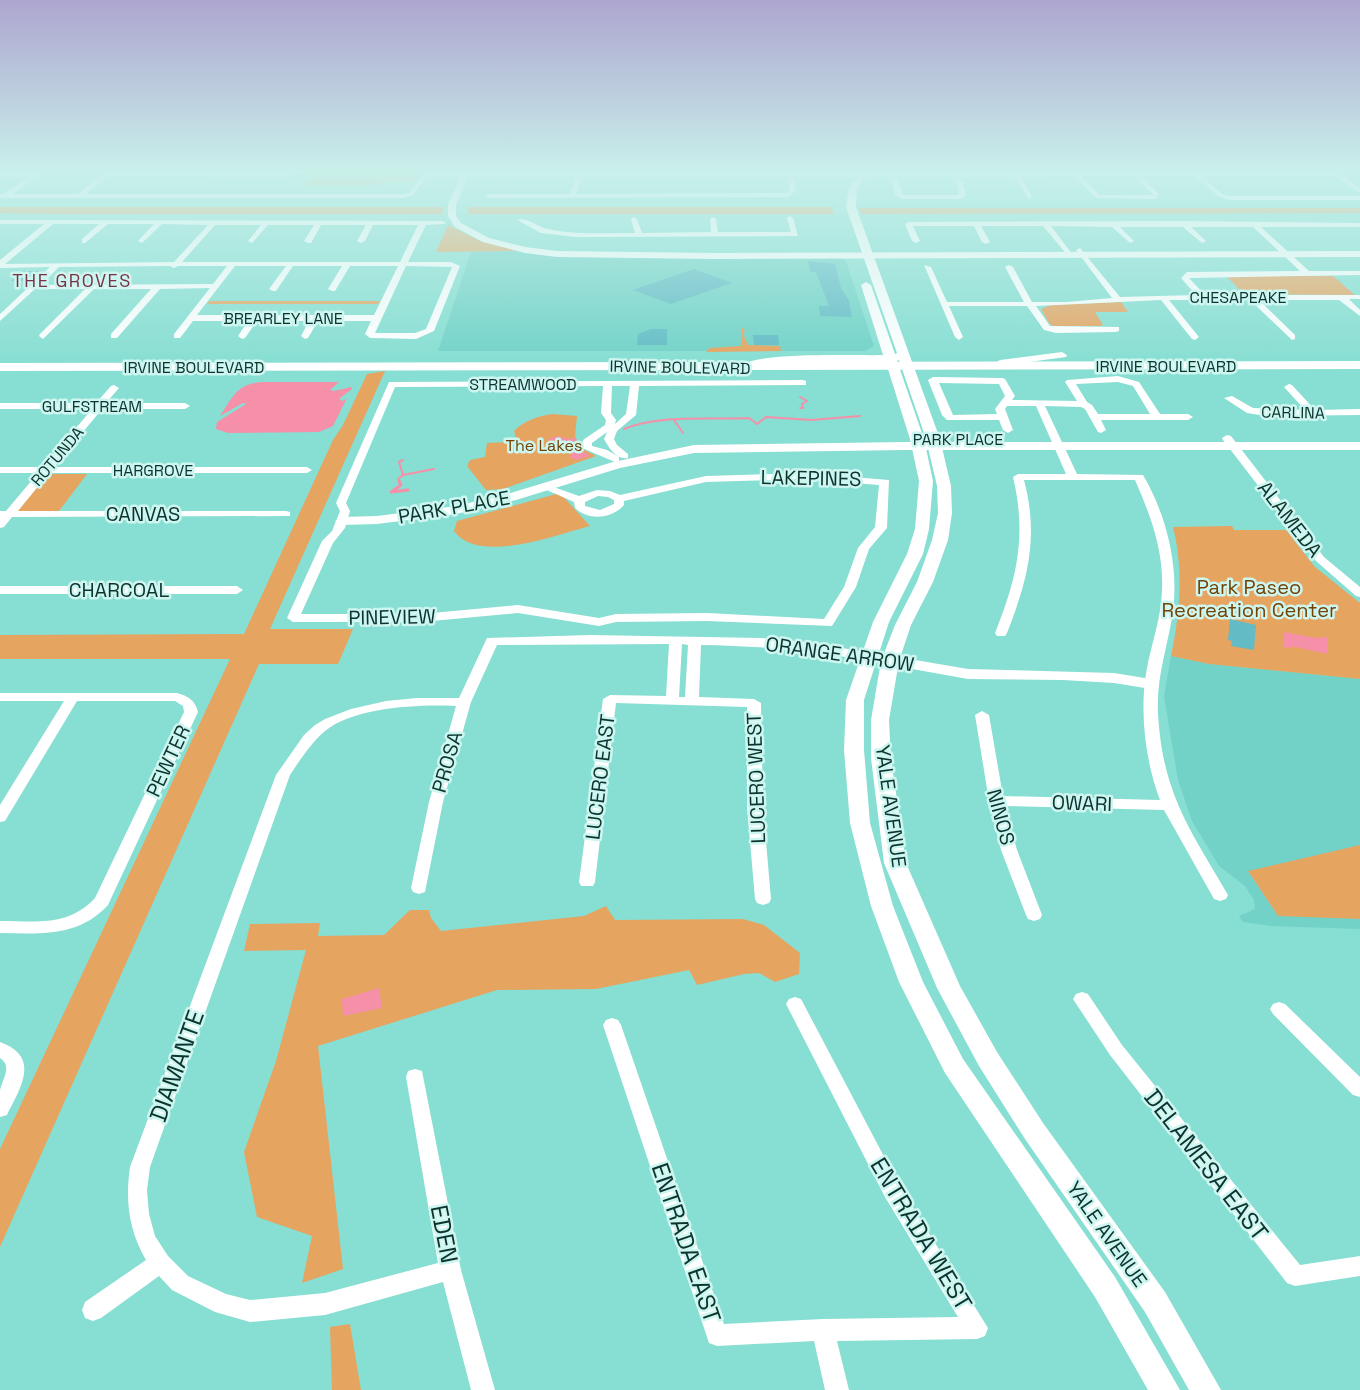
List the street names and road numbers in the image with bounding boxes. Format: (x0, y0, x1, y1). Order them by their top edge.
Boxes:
street label: CHESAPEAKE (1189, 287, 1287, 308)
street label: BREARLEY LANE (223, 308, 343, 329)
street label: IRVINE BOULEVARD (609, 356, 751, 379)
street label: IRVINE BOULEVARD (1096, 356, 1236, 377)
street label: IRVINE BOULEVARD (124, 357, 264, 378)
street label: STREAMWOOD (469, 374, 577, 395)
street label: GULFSTREAM (42, 396, 142, 417)
street label: CARLINA (1261, 401, 1325, 424)
street label: ROTUNDA (26, 422, 88, 490)
street label: PARK PLACE (913, 429, 1003, 450)
street label: HARGROVE (113, 460, 193, 481)
street label: LAKEPINES (760, 464, 862, 492)
street label: ALAMEDA (1252, 475, 1328, 563)
street label: PARK PLACE (396, 484, 512, 530)
street label: CANVAS (106, 501, 180, 527)
street label: CHARCOAL (69, 577, 169, 603)
street label: PINEVIEW (348, 603, 436, 631)
street label: ORANGE ARROW (764, 631, 916, 677)
street label: LUCERO EAST (579, 712, 621, 841)
street label: LUCERO WEST (741, 712, 771, 844)
street label: PEWTER (140, 721, 196, 801)
street label: PROSA (426, 728, 468, 796)
street label: YALE AVENUE (870, 743, 912, 869)
street label: NINOS (981, 786, 1021, 848)
street label: OWARI (1051, 789, 1113, 817)
street label: DIAMANTE (142, 1006, 211, 1126)
street label: DELAMESA EAST (1137, 1083, 1275, 1247)
street label: ENTRADA WEST (864, 1152, 979, 1316)
street label: ENTRADA EAST (645, 1159, 728, 1327)
street label: YALE AVENUE (1061, 1176, 1153, 1292)
street label: EDEN (424, 1202, 465, 1266)

